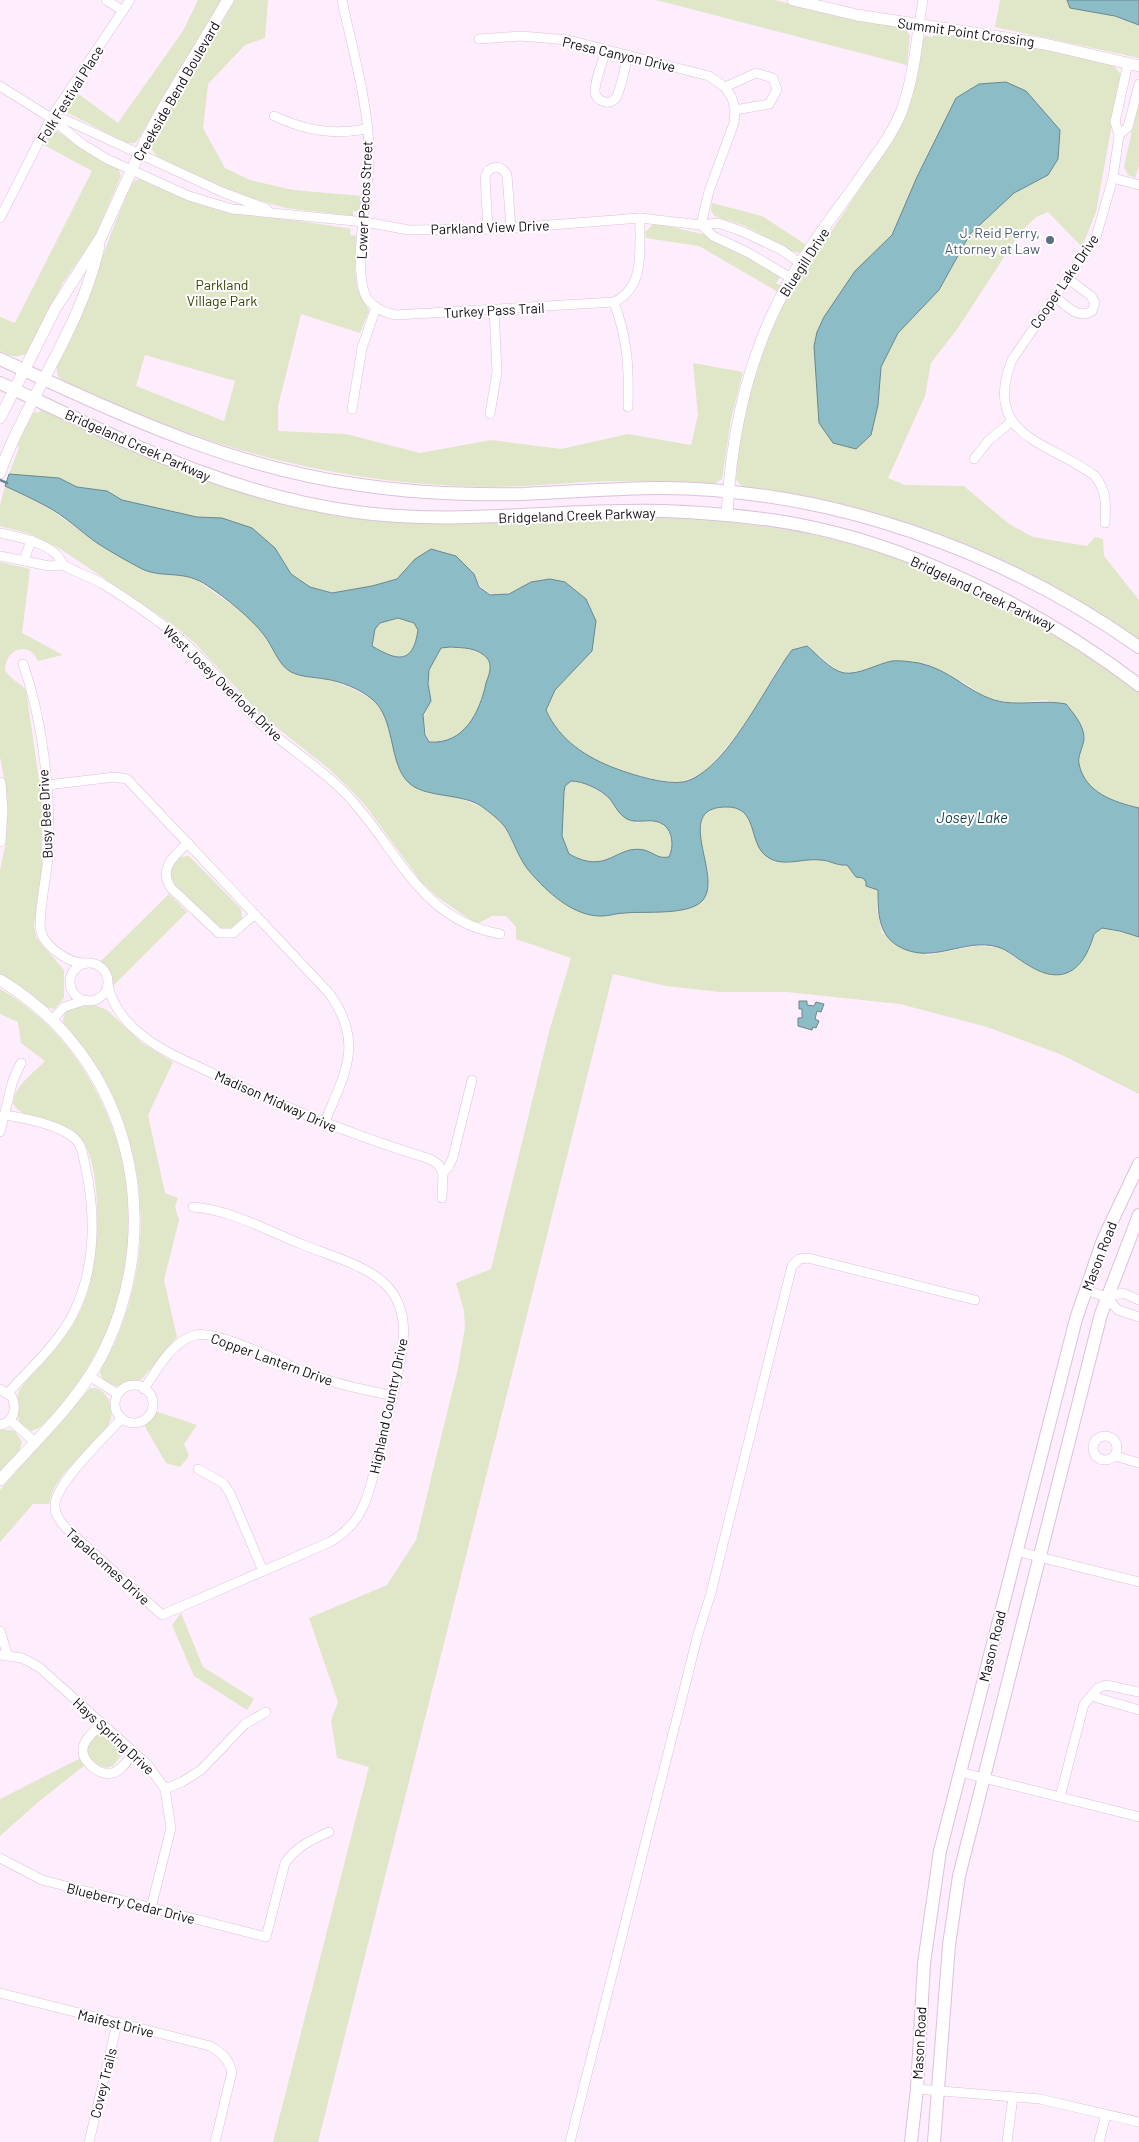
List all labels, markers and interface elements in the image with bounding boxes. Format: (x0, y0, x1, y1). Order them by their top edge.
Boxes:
street label: Summit Point Crossing (896, 14, 1036, 50)
street label: Creekside Bend Boulevard (129, 18, 223, 164)
street label: Presa Canyon Drive (561, 33, 677, 75)
street label: Folk Festival Place (33, 42, 107, 146)
street label: Lower Pecos Street (352, 140, 376, 260)
street label: Parkland View Drive (430, 216, 550, 238)
street label: Bluegill Drive (776, 224, 832, 300)
place label: J. Reid Perry, Attorney at Law (945, 224, 1040, 257)
street label: Cooper Lake Drive (1026, 231, 1102, 331)
marker: J. Reid Perry, Attorney at Law (1044, 234, 1056, 246)
park label: Parkland Village Park (187, 276, 257, 309)
street label: Turkey Pass Trail (443, 299, 545, 321)
street label: Bridgeland Creek Parkway (63, 405, 214, 485)
street label: Bridgeland Creek Parkway (498, 504, 657, 526)
street label: Bridgeland Creek Parkway (908, 552, 1058, 634)
street label: West Josey Overlook Drive (160, 621, 286, 745)
street label: Busy Bee Drive (34, 769, 56, 859)
water label: Josey Lake (936, 808, 1008, 826)
street label: Madison Midway Drive (212, 1066, 340, 1136)
street label: Mason Road (1078, 1219, 1120, 1293)
street label: Copper Lantern Drive (209, 1329, 335, 1389)
street label: Highland Country Drive (365, 1337, 411, 1475)
street label: Tapalcomes Drive (62, 1524, 154, 1608)
street label: Mason Road (975, 1609, 1009, 1683)
street label: Hays Spring Drive (70, 1694, 158, 1778)
street label: Blueberry Cedar Drive (65, 1879, 197, 1927)
street label: Maifest Drive (76, 2005, 156, 2041)
street label: Mason Road (909, 2006, 929, 2080)
street label: Covey Trails (86, 2046, 120, 2120)

